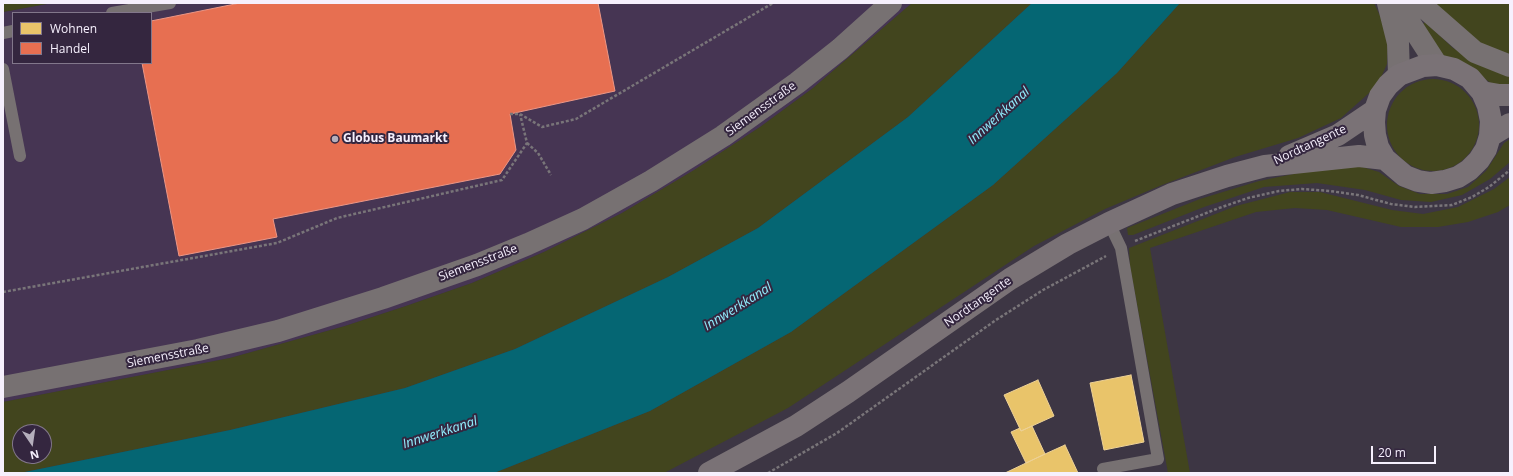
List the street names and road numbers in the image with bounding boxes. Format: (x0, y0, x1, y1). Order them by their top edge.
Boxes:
street label: Siemensstraße (723, 79, 799, 139)
street label: Nordtangente (1271, 122, 1349, 168)
street label: Siemensstraße (437, 241, 519, 285)
street label: Nordtangente (942, 274, 1014, 330)
street label: Siemensstraße (126, 341, 210, 371)

